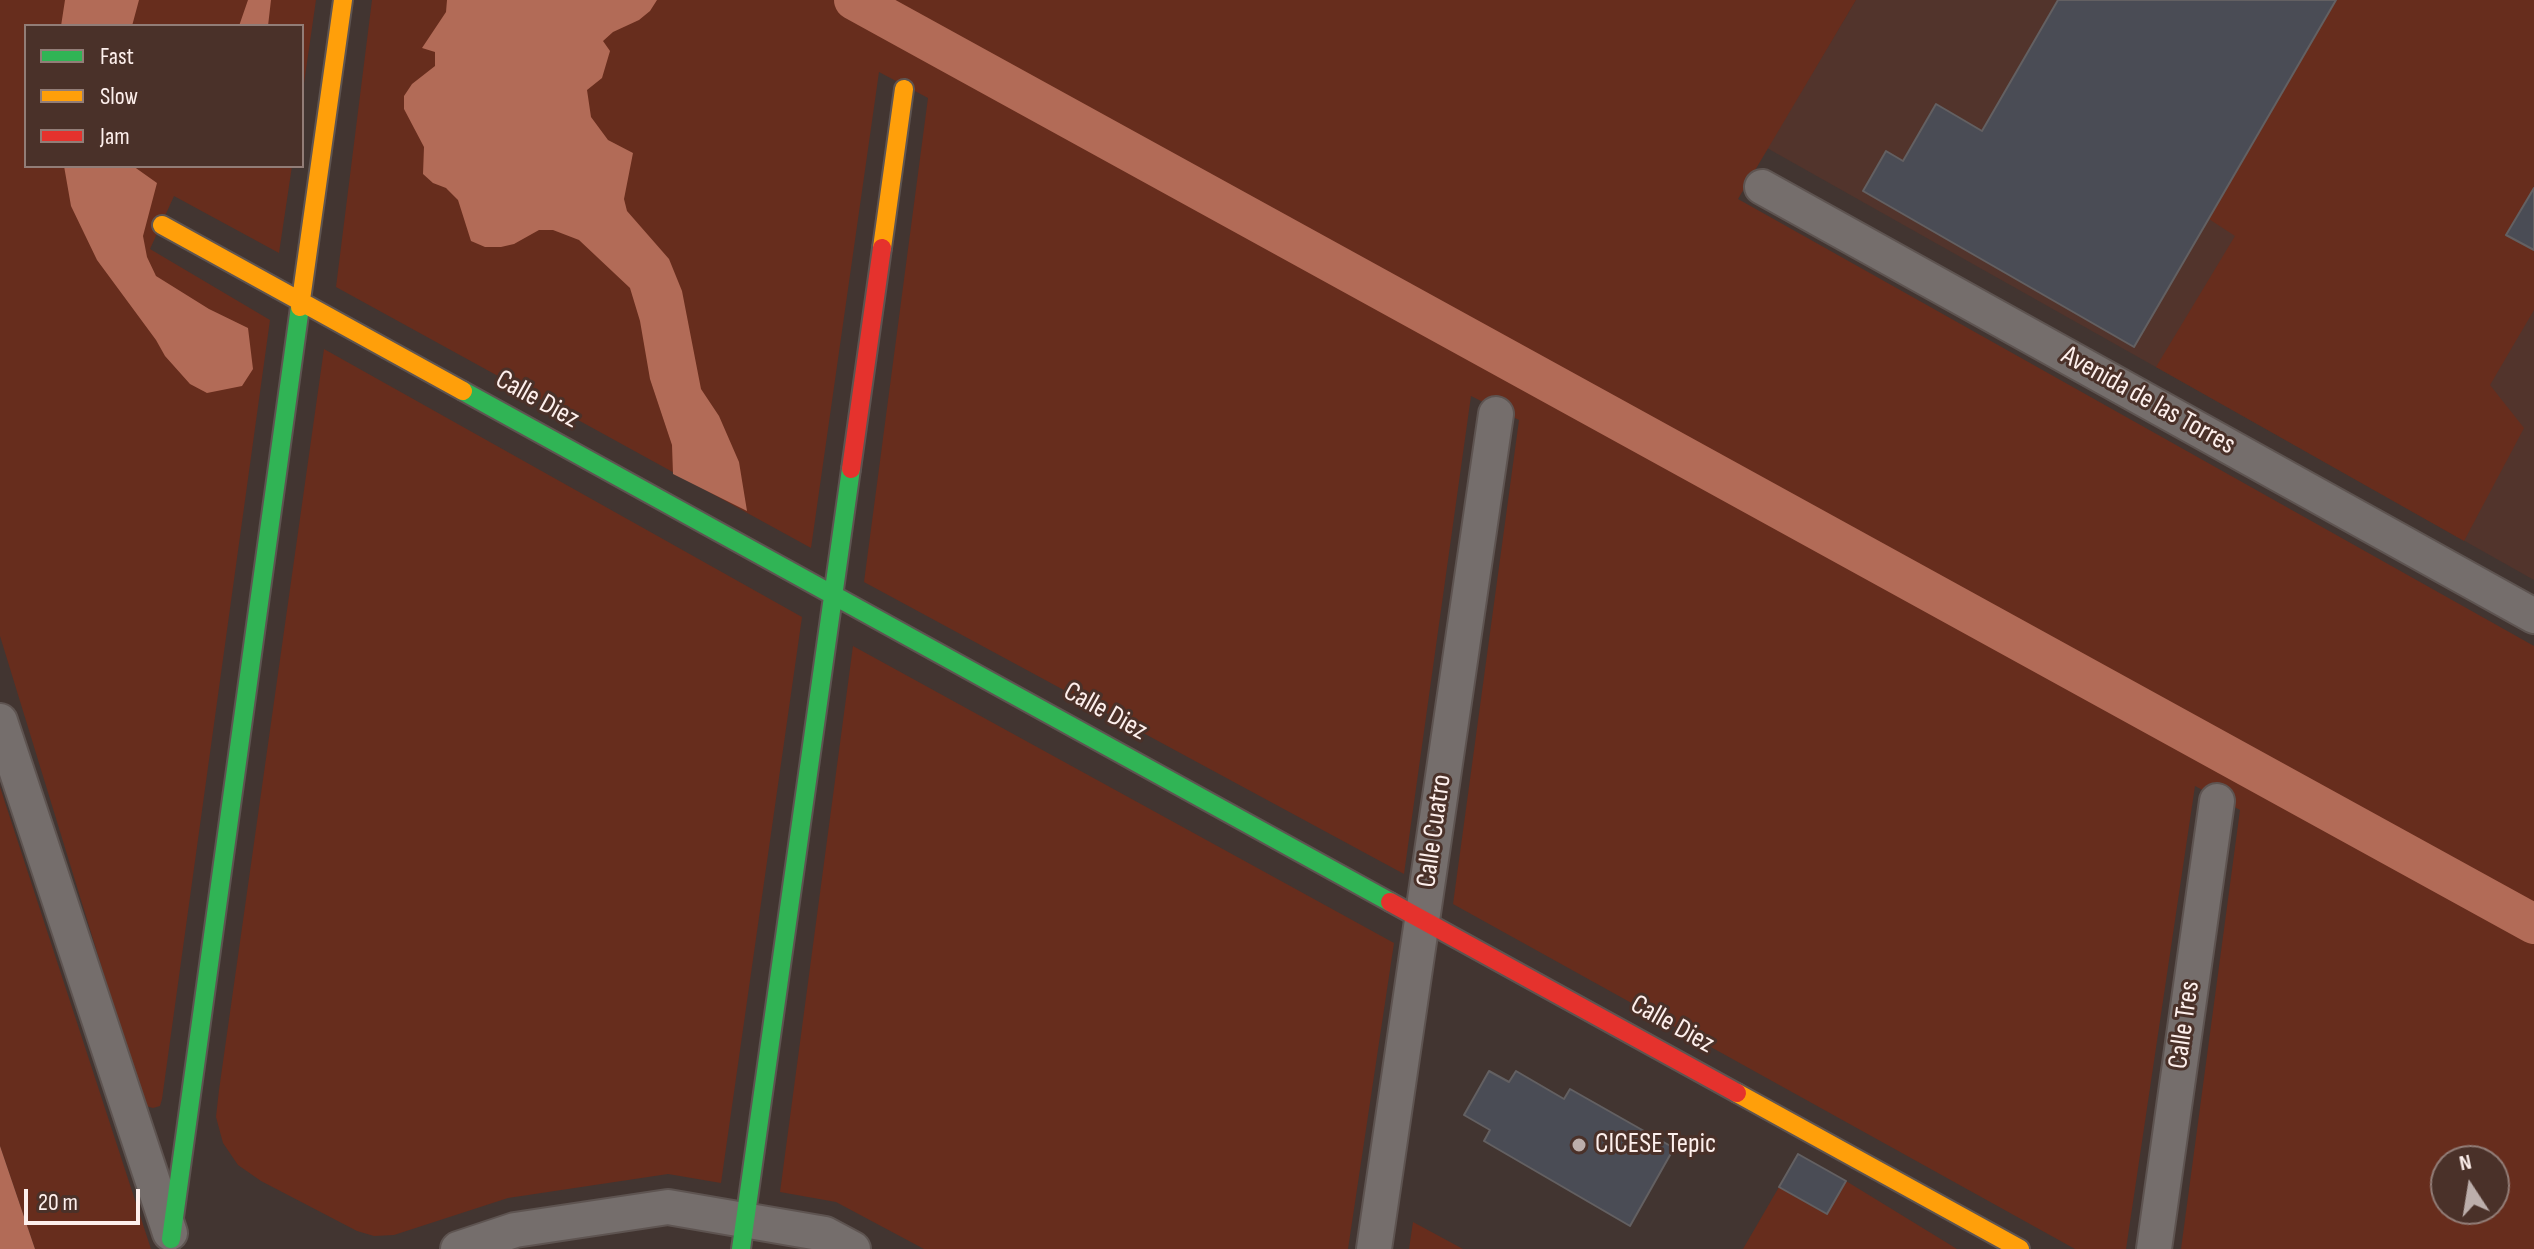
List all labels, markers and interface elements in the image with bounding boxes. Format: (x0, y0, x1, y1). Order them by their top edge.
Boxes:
legend (24, 24, 304, 168)
text: Fast (100, 42, 134, 71)
text: Slow (100, 82, 138, 111)
text: Jam (100, 122, 130, 151)
street label: Avenida de las Torres (2055, 339, 2241, 463)
street label: Calle Diez (489, 363, 585, 437)
street label: Calle Diez (1057, 675, 1153, 749)
street label: Calle Cuatro (1410, 772, 1460, 890)
street label: Calle Tres (2162, 979, 2208, 1071)
street label: Calle Diez (1624, 988, 1720, 1062)
place label: CICESE Tepic (1595, 1128, 1716, 1162)
marker: CICESE Tepic (1570, 1136, 1588, 1154)
north arrow (2430, 1145, 2510, 1225)
text: N (2457, 1149, 2474, 1177)
scale bar (28, 1173, 144, 1223)
text: 20 m (38, 1188, 78, 1217)

